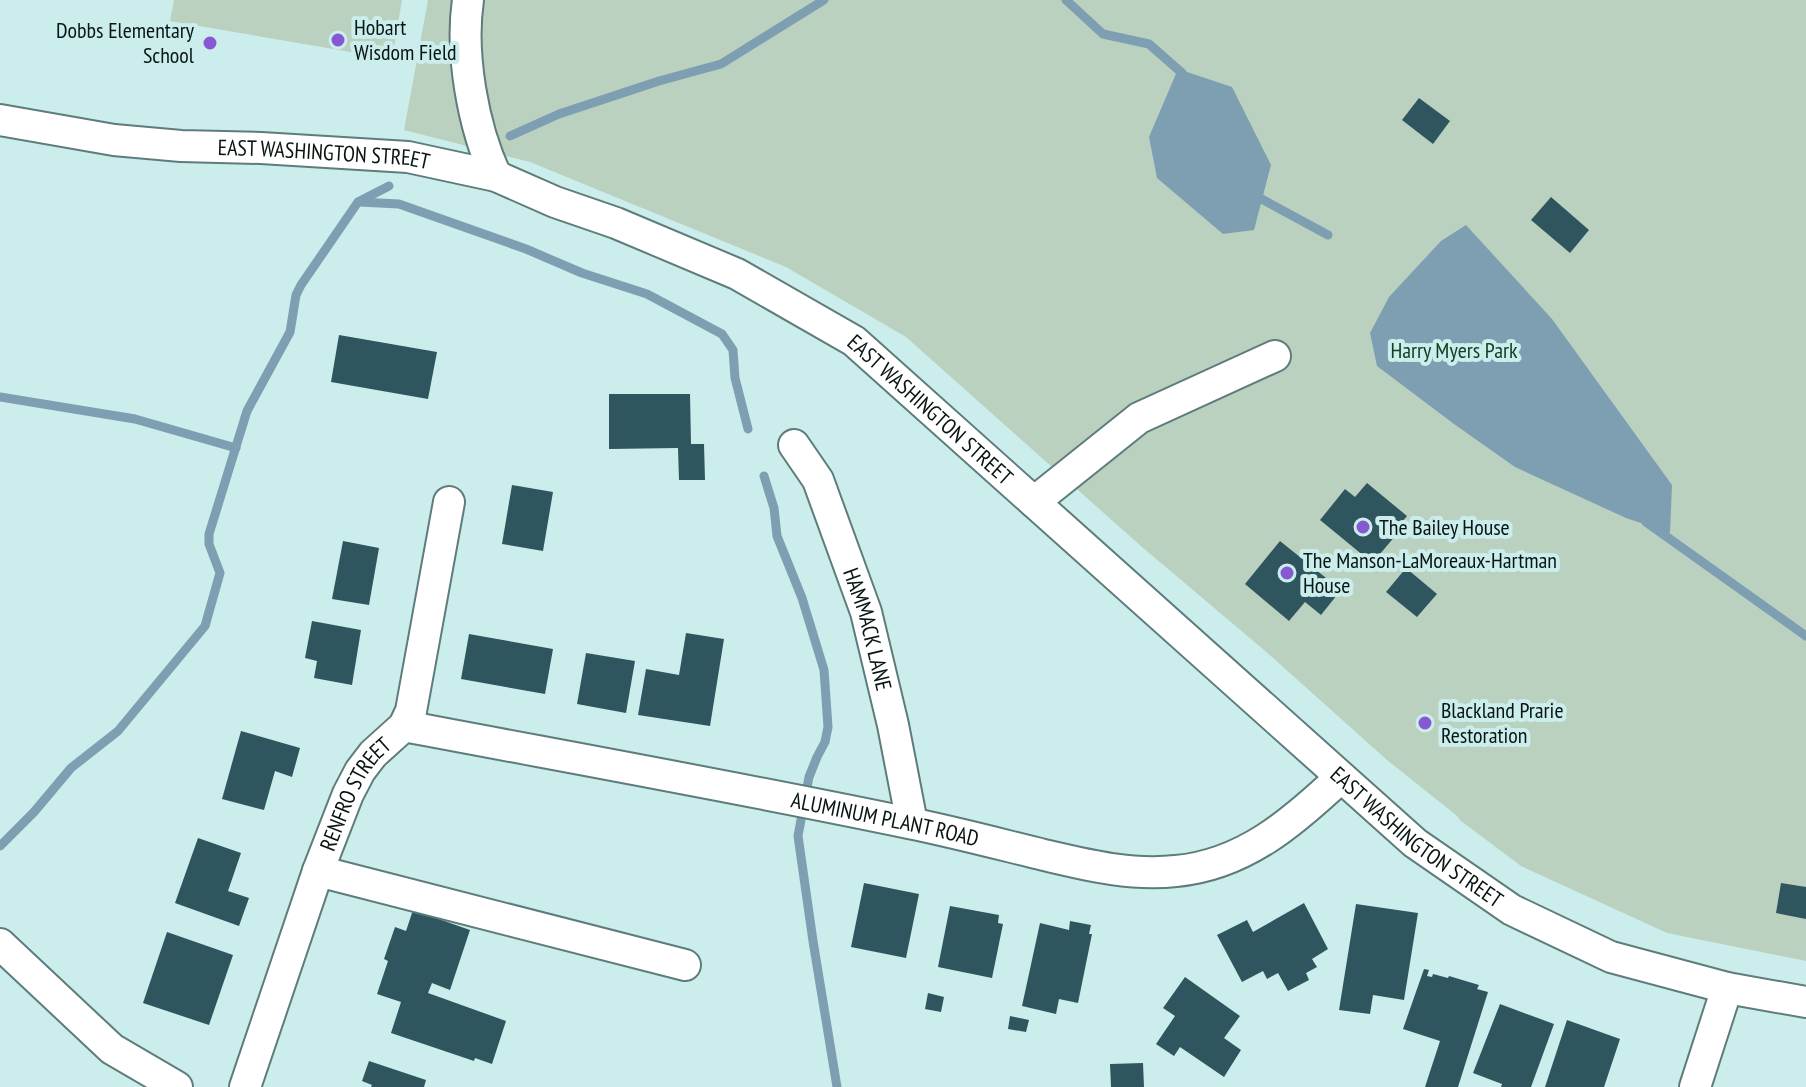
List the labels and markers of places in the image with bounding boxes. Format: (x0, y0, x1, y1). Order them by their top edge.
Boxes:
place label: Hobart Wisdom Field (354, 13, 457, 66)
place label: Dobbs Elementary School (56, 16, 195, 69)
marker: Hobart Wisdom Field (329, 31, 347, 49)
marker: Dobbs Elementary School (201, 34, 219, 52)
place label: The Bailey House (1379, 513, 1510, 541)
marker: The Bailey House (1354, 518, 1372, 536)
place label: The Manson-LaMoreaux-Hartman House (1303, 546, 1557, 599)
marker: The Manson-LaMoreaux-Hartman House (1278, 564, 1296, 582)
place label: Blackland Prarie Restoration (1441, 696, 1563, 749)
marker: Blackland Prarie Restoration (1416, 714, 1434, 732)

